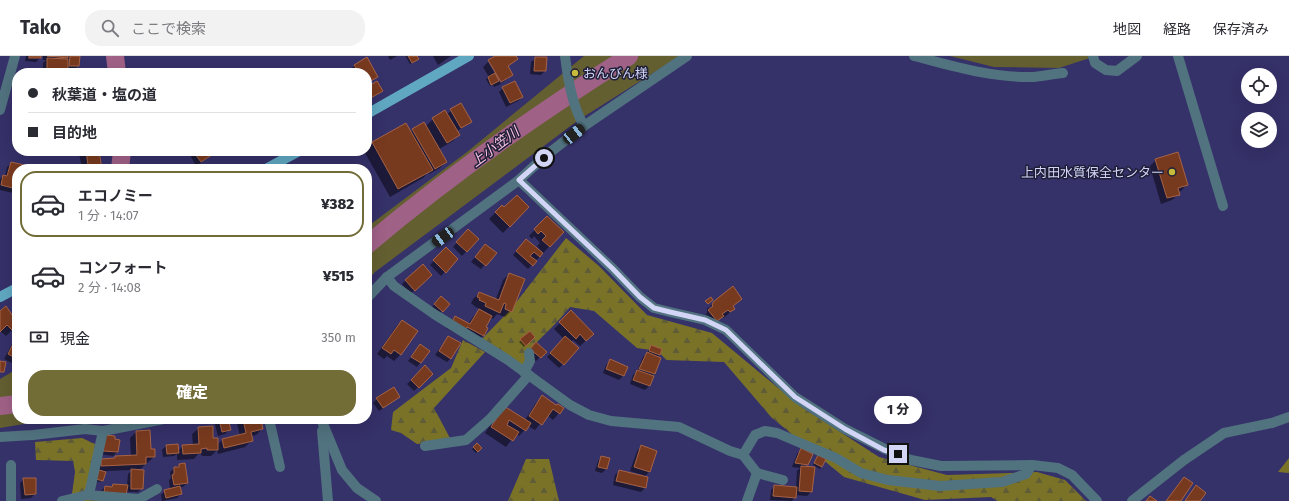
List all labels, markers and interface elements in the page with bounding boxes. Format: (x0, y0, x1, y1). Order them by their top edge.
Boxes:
search box (85, 10, 365, 46)
text: Tako (20, 16, 61, 39)
icon: search (99, 17, 121, 39)
text: ここで検索 (131, 20, 206, 38)
text: 地図 (1113, 21, 1141, 38)
text: 経路 (1163, 21, 1191, 38)
text: 保存済み (1213, 21, 1269, 38)
place label: おんびん様 (583, 66, 648, 81)
marker: おんびん様 (570, 68, 580, 78)
map controls (1241, 68, 1277, 148)
button: locate (1241, 68, 1277, 104)
text: 秋葉道・塩の道 (52, 86, 157, 104)
button: layers (1241, 112, 1277, 148)
water label: 上小笠川 (468, 122, 524, 171)
car (561, 122, 587, 146)
text: 目的地 (52, 124, 97, 142)
route start (535, 149, 553, 167)
place label: 上内田水質保全センター (1021, 165, 1164, 180)
marker: 上内田水質保全センター (1167, 167, 1177, 177)
icon: car (30, 186, 66, 222)
text: エコノミー (78, 187, 153, 205)
text: ¥382 (321, 195, 354, 213)
text: 1 分 · 14:07 (78, 208, 139, 223)
car (430, 225, 456, 249)
icon: car (30, 258, 66, 294)
text: コンフォート (78, 259, 168, 277)
text: ¥515 (323, 267, 354, 285)
text: 2 分 · 14:08 (78, 280, 141, 295)
icon: cash (28, 326, 50, 348)
text: 現金 (60, 330, 90, 348)
text: 350 m (321, 330, 356, 345)
button: 確定 (28, 370, 356, 416)
callout: 1 分 (874, 396, 922, 424)
text: 1 分 (887, 402, 909, 417)
route end (889, 445, 907, 463)

